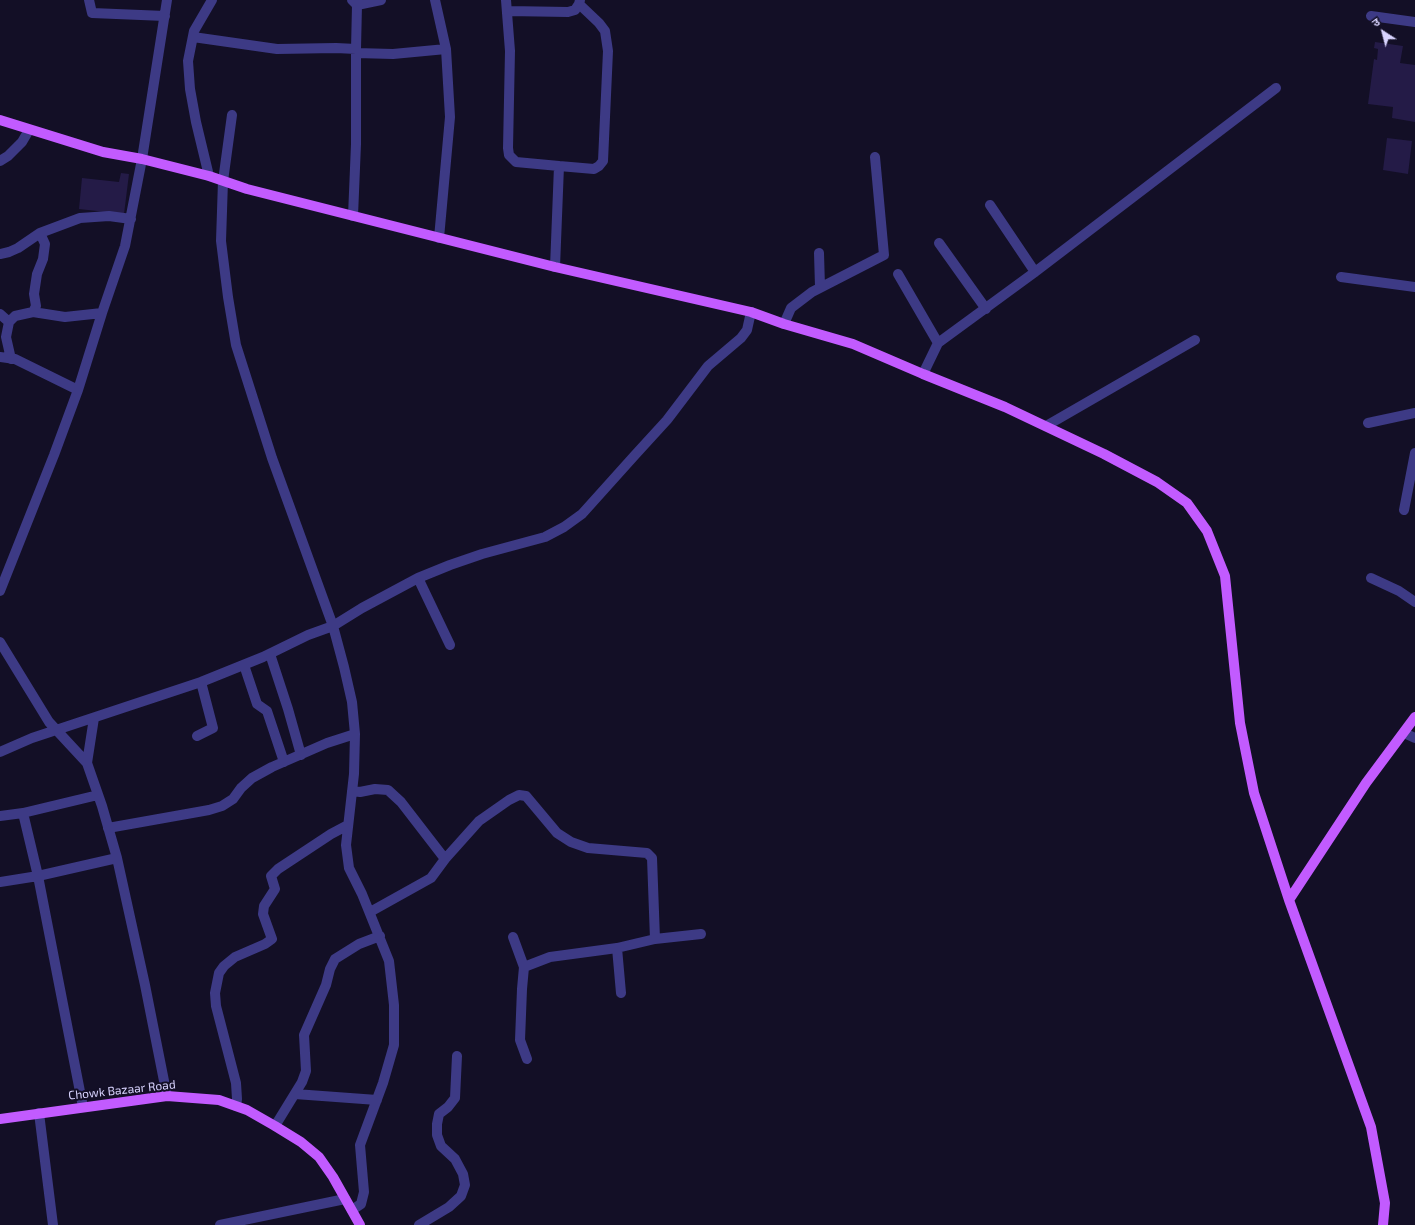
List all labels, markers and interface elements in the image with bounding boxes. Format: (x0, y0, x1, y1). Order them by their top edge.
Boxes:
north arrow (1363, 12, 1403, 52)
text: उ (1369, 15, 1382, 29)
street label: Chowk Bazaar Road (68, 1077, 176, 1103)

